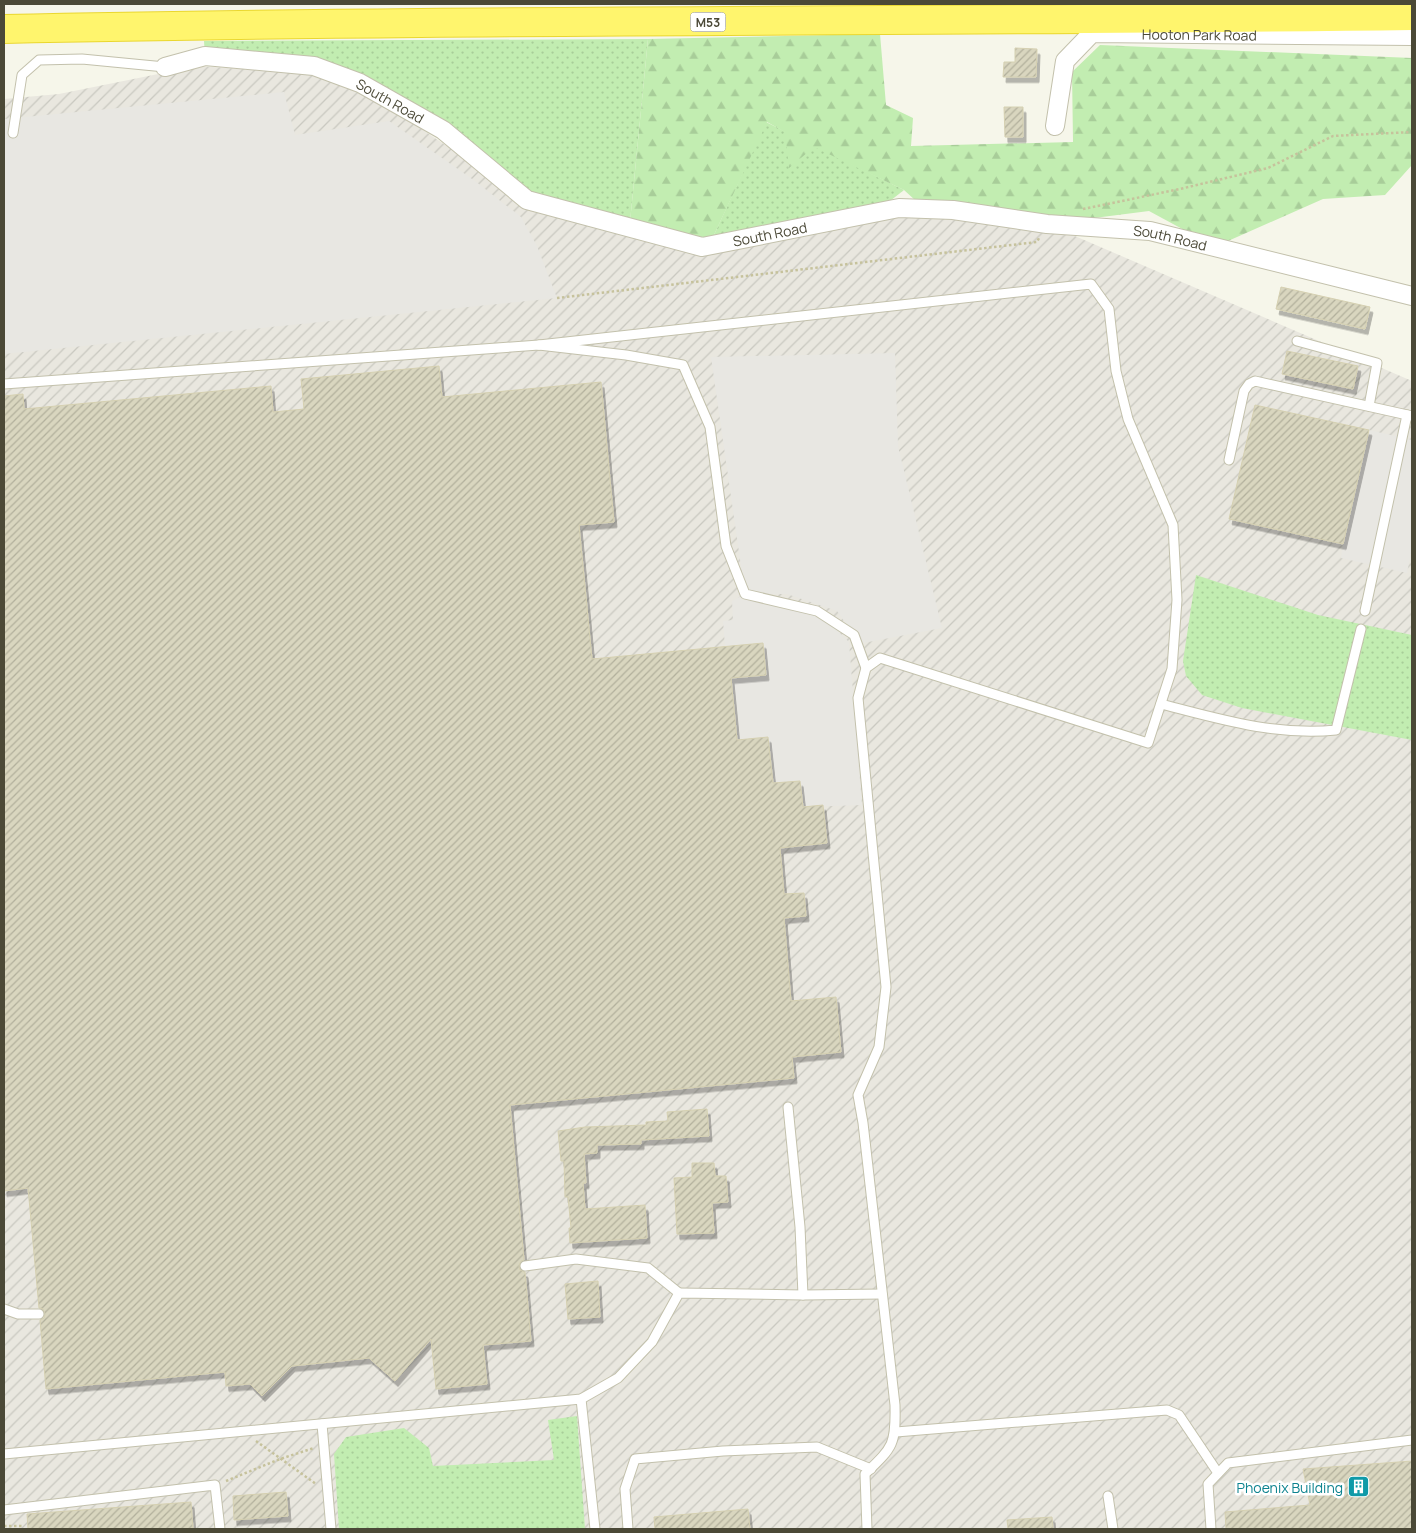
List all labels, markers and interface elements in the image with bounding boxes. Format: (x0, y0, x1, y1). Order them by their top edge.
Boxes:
road number: M53 (690, 13, 726, 32)
street label: Hooton Park Road (1142, 24, 1257, 44)
street label: South Road (353, 73, 428, 127)
street label: South Road (731, 217, 808, 250)
street label: South Road (1133, 220, 1209, 254)
building icon: Phoenix Building (1347, 1475, 1371, 1499)
place label: Phoenix Building (1237, 1478, 1343, 1497)

